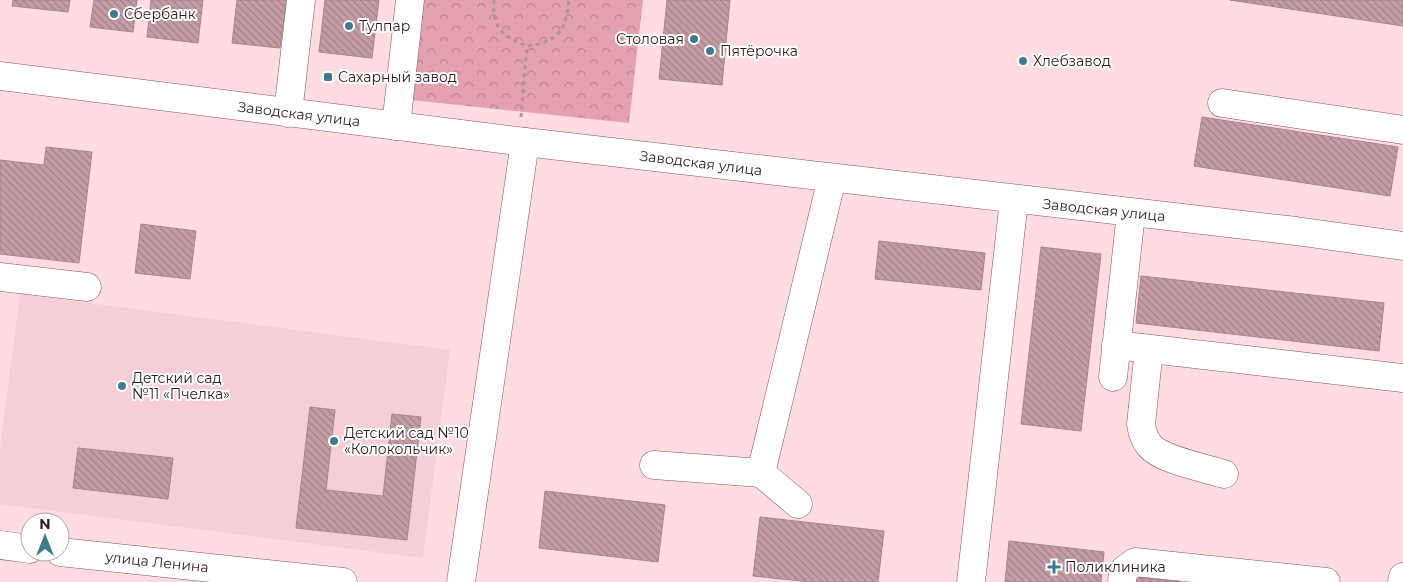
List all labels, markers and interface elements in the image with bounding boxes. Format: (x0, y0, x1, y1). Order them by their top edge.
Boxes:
place label: Сбербанк (124, 5, 196, 23)
marker: Сбербанк (108, 8, 120, 20)
place label: Тулпар (359, 17, 410, 35)
marker: Тулпар (343, 20, 355, 32)
place label: Столовая (616, 30, 684, 48)
marker: Столовая (688, 33, 700, 45)
place label: Пятёрочка (720, 42, 798, 60)
marker: Пятёрочка (704, 45, 716, 57)
place label: Хлебзавод (1033, 52, 1111, 70)
marker: Хлебзавод (1017, 55, 1029, 67)
place label: Сахарный завод (338, 68, 457, 86)
marker: Сахарный завод (322, 71, 334, 83)
street label: Заводская улица (237, 98, 361, 130)
street label: Заводская улица (639, 147, 763, 179)
street label: Заводская улица (1042, 195, 1166, 225)
place label: Детский сад №11 «Пчелка» (132, 369, 230, 403)
marker: Детский сад №11 «Пчелка» (116, 380, 128, 392)
place label: Детский сад №10 «Колокольчик» (344, 424, 469, 458)
marker: Детский сад №10 «Колокольчик» (328, 435, 340, 447)
north arrow (20, 512, 70, 562)
text: N (39, 515, 51, 533)
street label: улица Ленина (103, 548, 210, 576)
place label: Поликлиника (1065, 558, 1166, 576)
marker: Поликлиника (1047, 560, 1061, 574)

